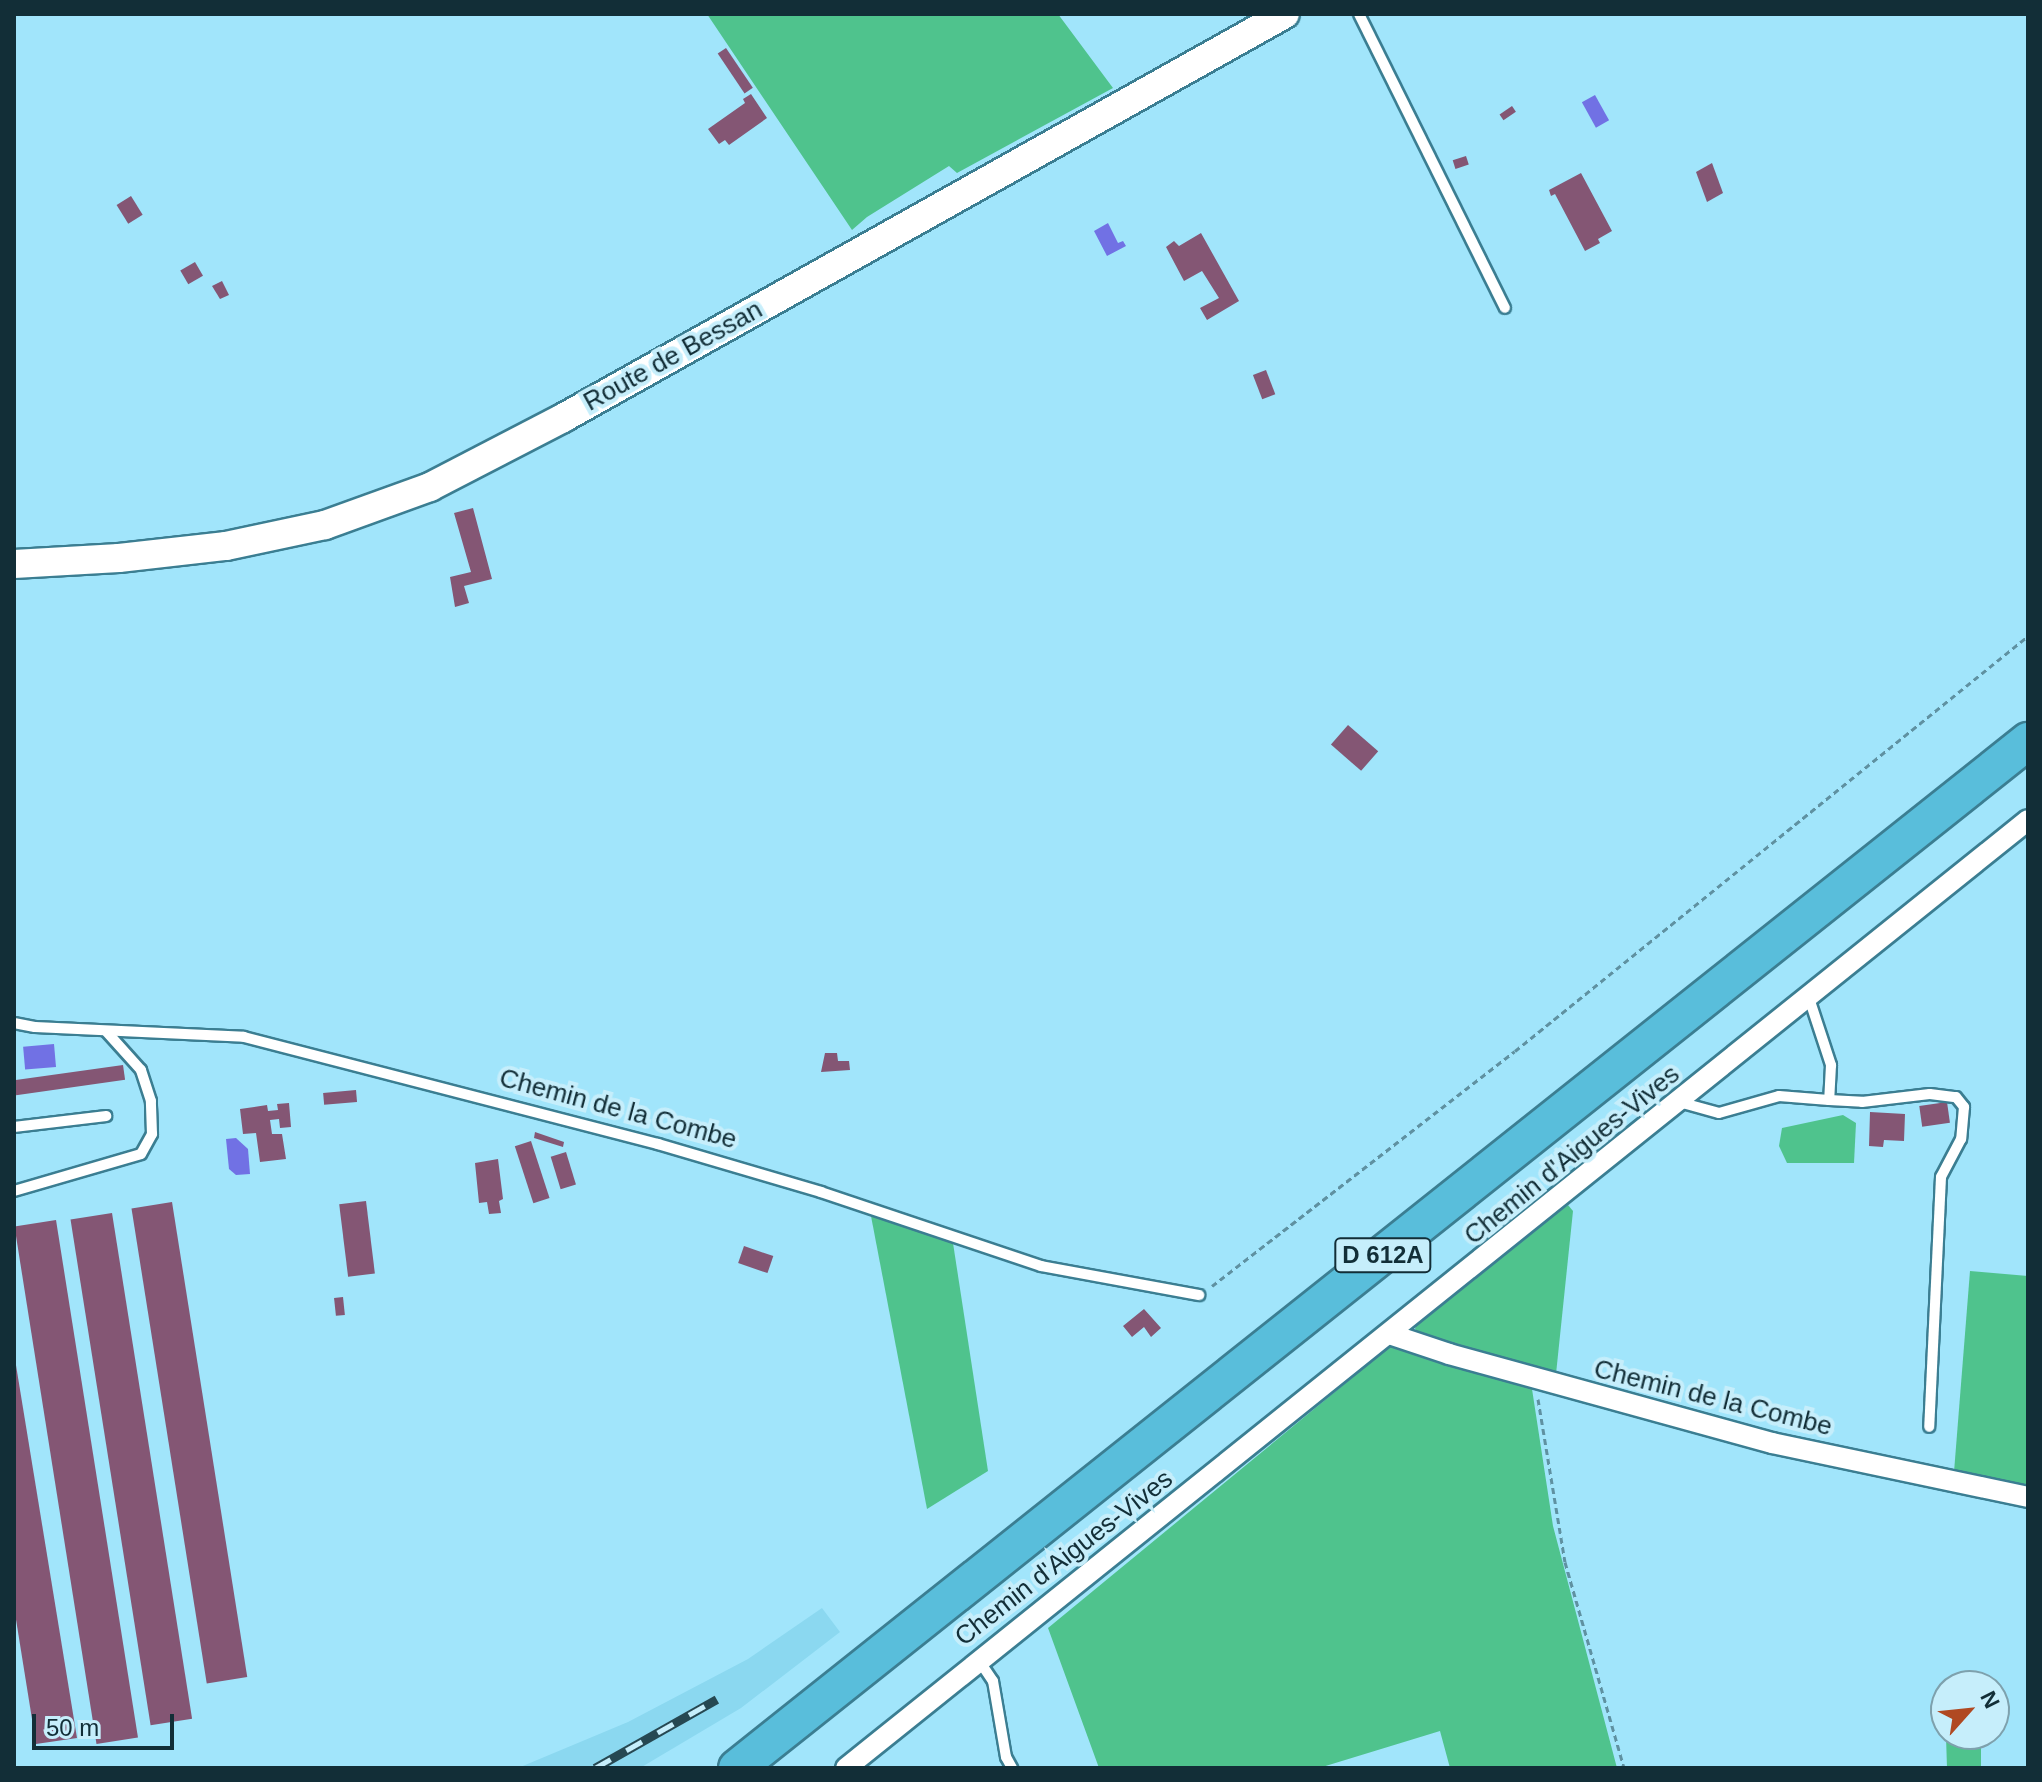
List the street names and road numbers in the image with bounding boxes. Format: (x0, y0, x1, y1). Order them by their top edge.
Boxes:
street label: Route de Bessan (578, 294, 768, 418)
street label: Chemin d'Aigues-Vives (1458, 1059, 1686, 1251)
street label: Chemin de la Combe (496, 1062, 740, 1156)
road number: D 612A (1333, 1235, 1433, 1275)
street label: Chemin de la Combe (1591, 1353, 1835, 1443)
street label: Chemin d'Aigues-Vives (949, 1463, 1179, 1653)

